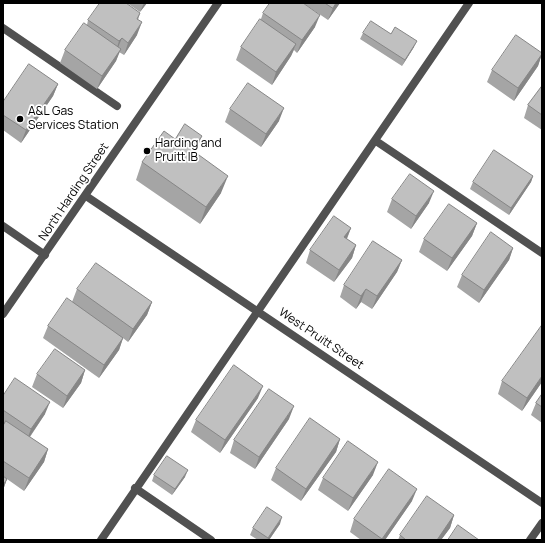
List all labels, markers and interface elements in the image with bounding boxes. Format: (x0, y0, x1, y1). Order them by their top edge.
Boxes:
place label: A&L Gas Services Station (28, 105, 119, 133)
marker: A&L Gas Services Station (15, 114, 25, 124)
place label: Harding and Pruitt IB (155, 137, 221, 165)
street label: North Harding Street (36, 140, 112, 244)
marker: Harding and Pruitt IB (142, 146, 152, 156)
street label: West Pruitt Street (276, 305, 366, 373)

